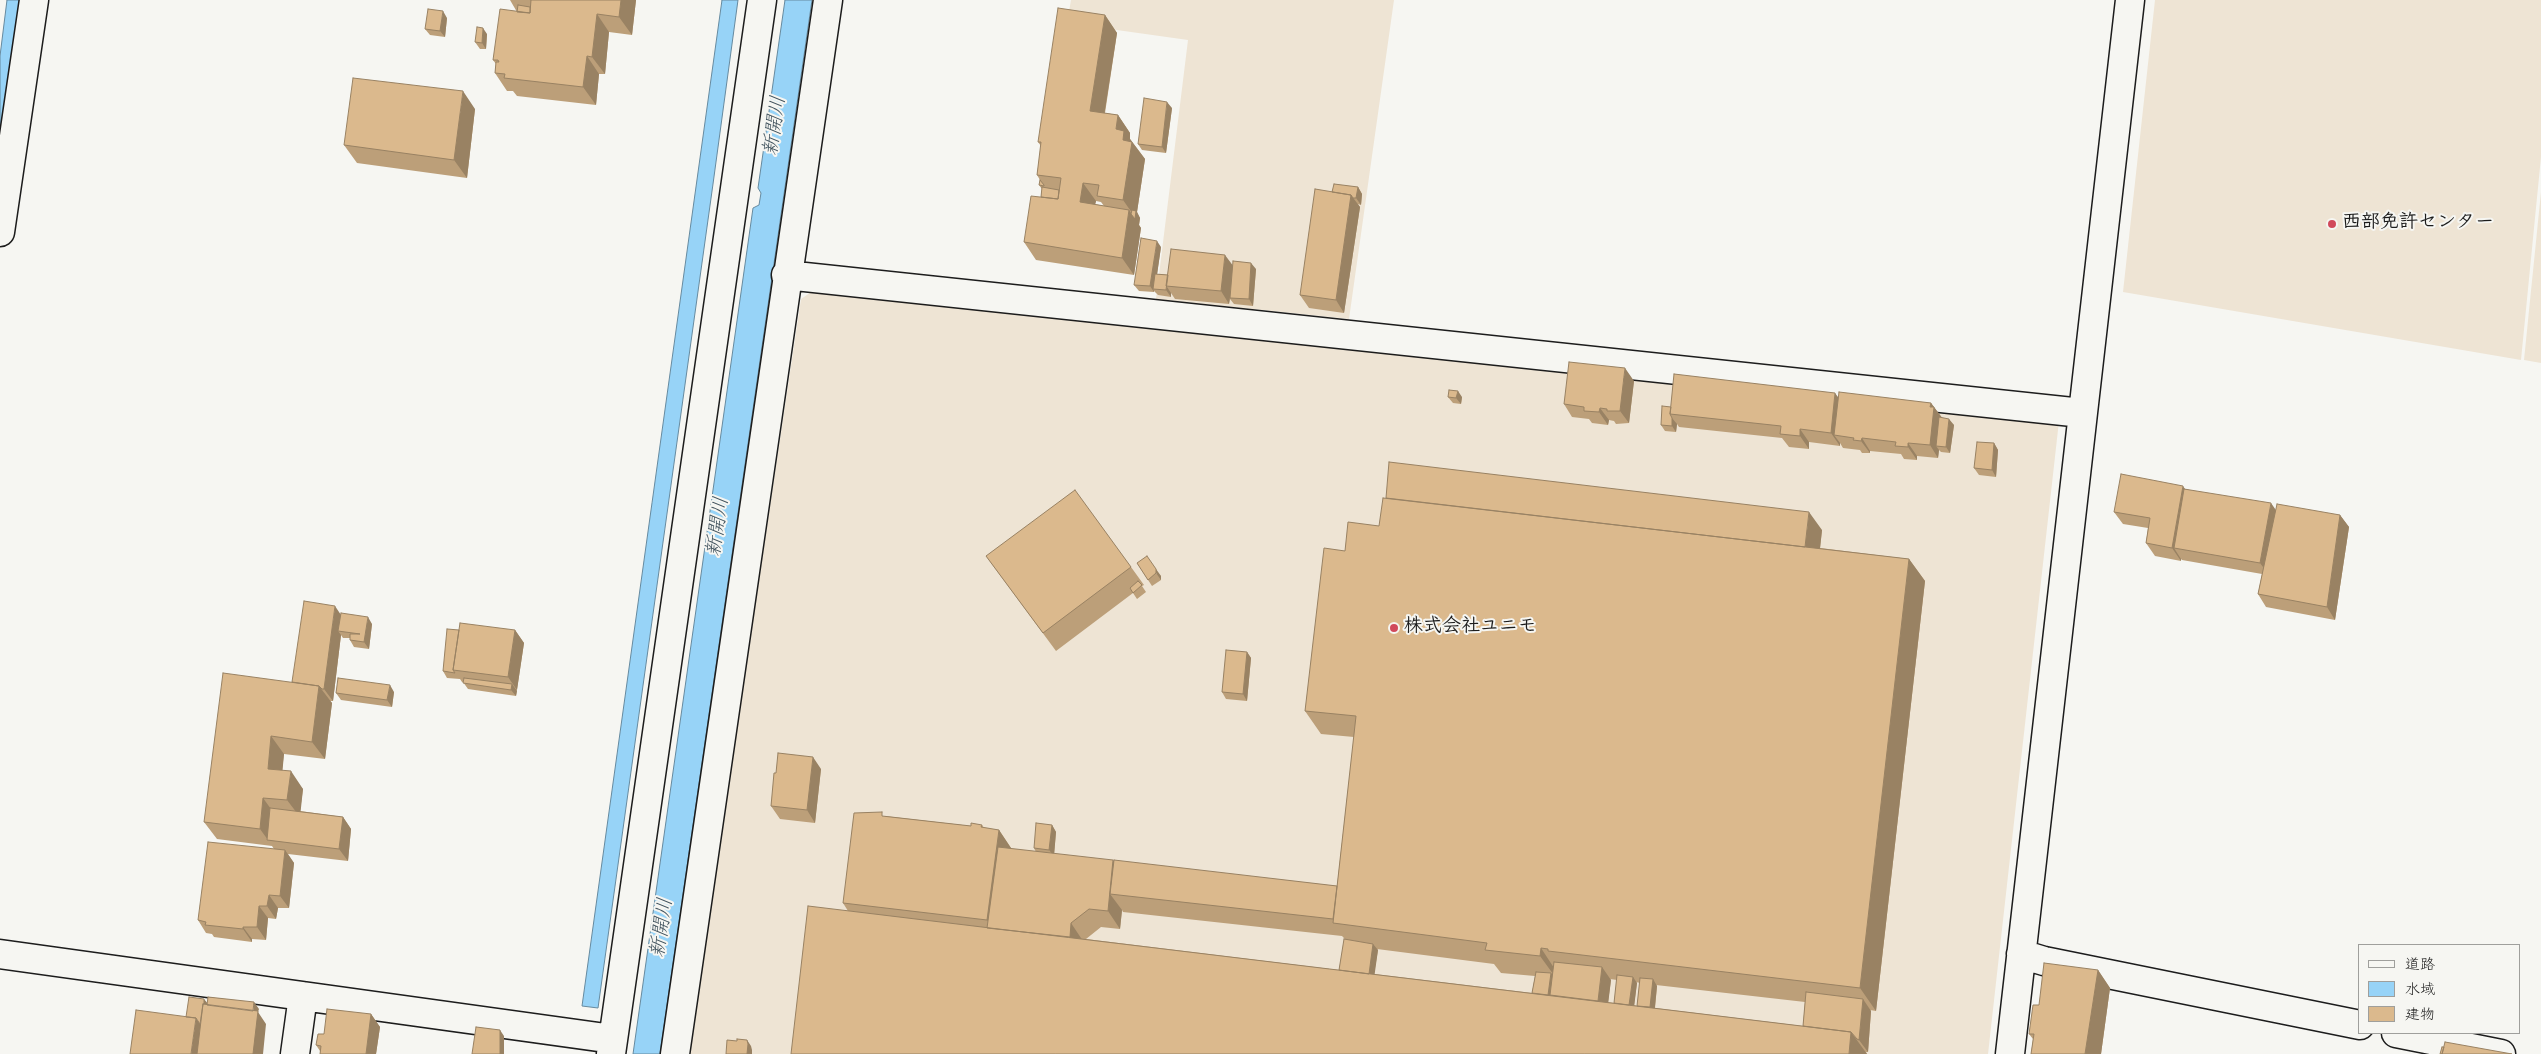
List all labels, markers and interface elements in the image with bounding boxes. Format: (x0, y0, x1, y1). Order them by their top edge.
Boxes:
water label: 新開川 (761, 95, 793, 157)
place label: 西部免許センター (2342, 213, 2494, 235)
marker: 西部免許センター (2326, 218, 2338, 230)
water label: 新開川 (704, 496, 736, 558)
place label: 株式会社ユニモ (1404, 617, 1537, 639)
marker: 株式会社ユニモ (1388, 622, 1400, 634)
water label: 新開川 (648, 897, 680, 959)
legend (2358, 944, 2521, 1034)
text: 道路 (2405, 957, 2435, 975)
text: 水域 (2405, 982, 2435, 1000)
text: 建物 (2405, 1007, 2435, 1025)

